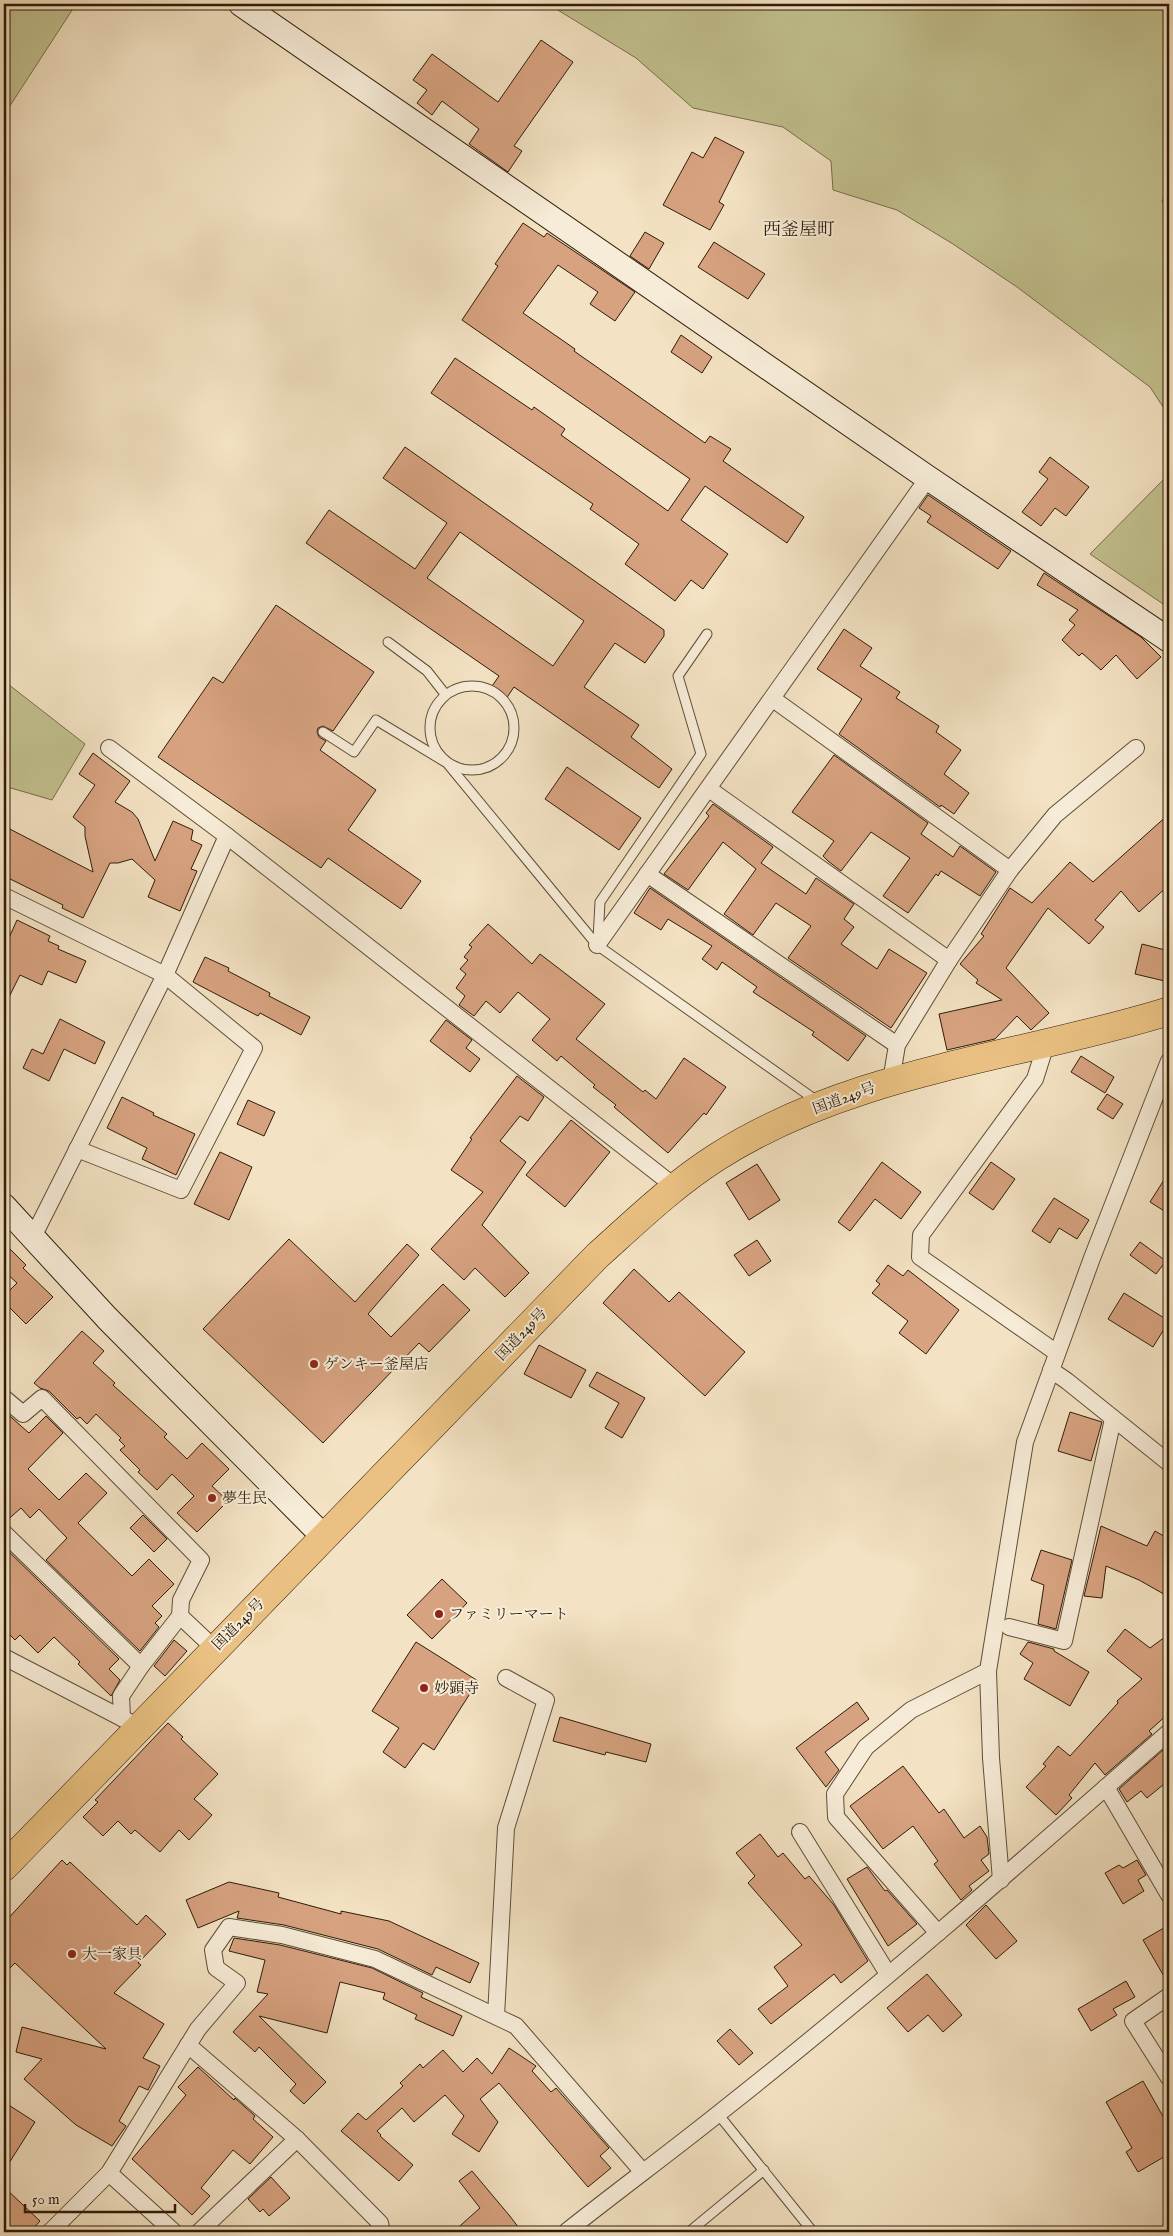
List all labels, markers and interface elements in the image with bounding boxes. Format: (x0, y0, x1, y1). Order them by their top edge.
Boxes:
district label: 西釜屋町 (763, 219, 835, 242)
street label: 国道249号 (810, 1078, 878, 1119)
street label: 国道249号 (492, 1304, 551, 1365)
place label: ゲンキー釜屋店 (324, 1355, 429, 1374)
marker: ゲンキー釜屋店 (308, 1358, 320, 1370)
place label: 夢生民 (222, 1489, 267, 1508)
marker: 夢生民 (206, 1492, 218, 1504)
street label: 国道249号 (208, 1594, 268, 1654)
place label: ファミリーマート (449, 1605, 569, 1624)
marker: ファミリーマート (433, 1608, 445, 1620)
place label: 妙顕寺 (434, 1679, 479, 1698)
marker: 妙顕寺 (418, 1682, 430, 1694)
place label: 大一家具 (82, 1945, 142, 1964)
marker: 大一家具 (66, 1948, 78, 1960)
scale bar (25, 2181, 175, 2213)
text: 50 m (32, 2190, 60, 2209)

